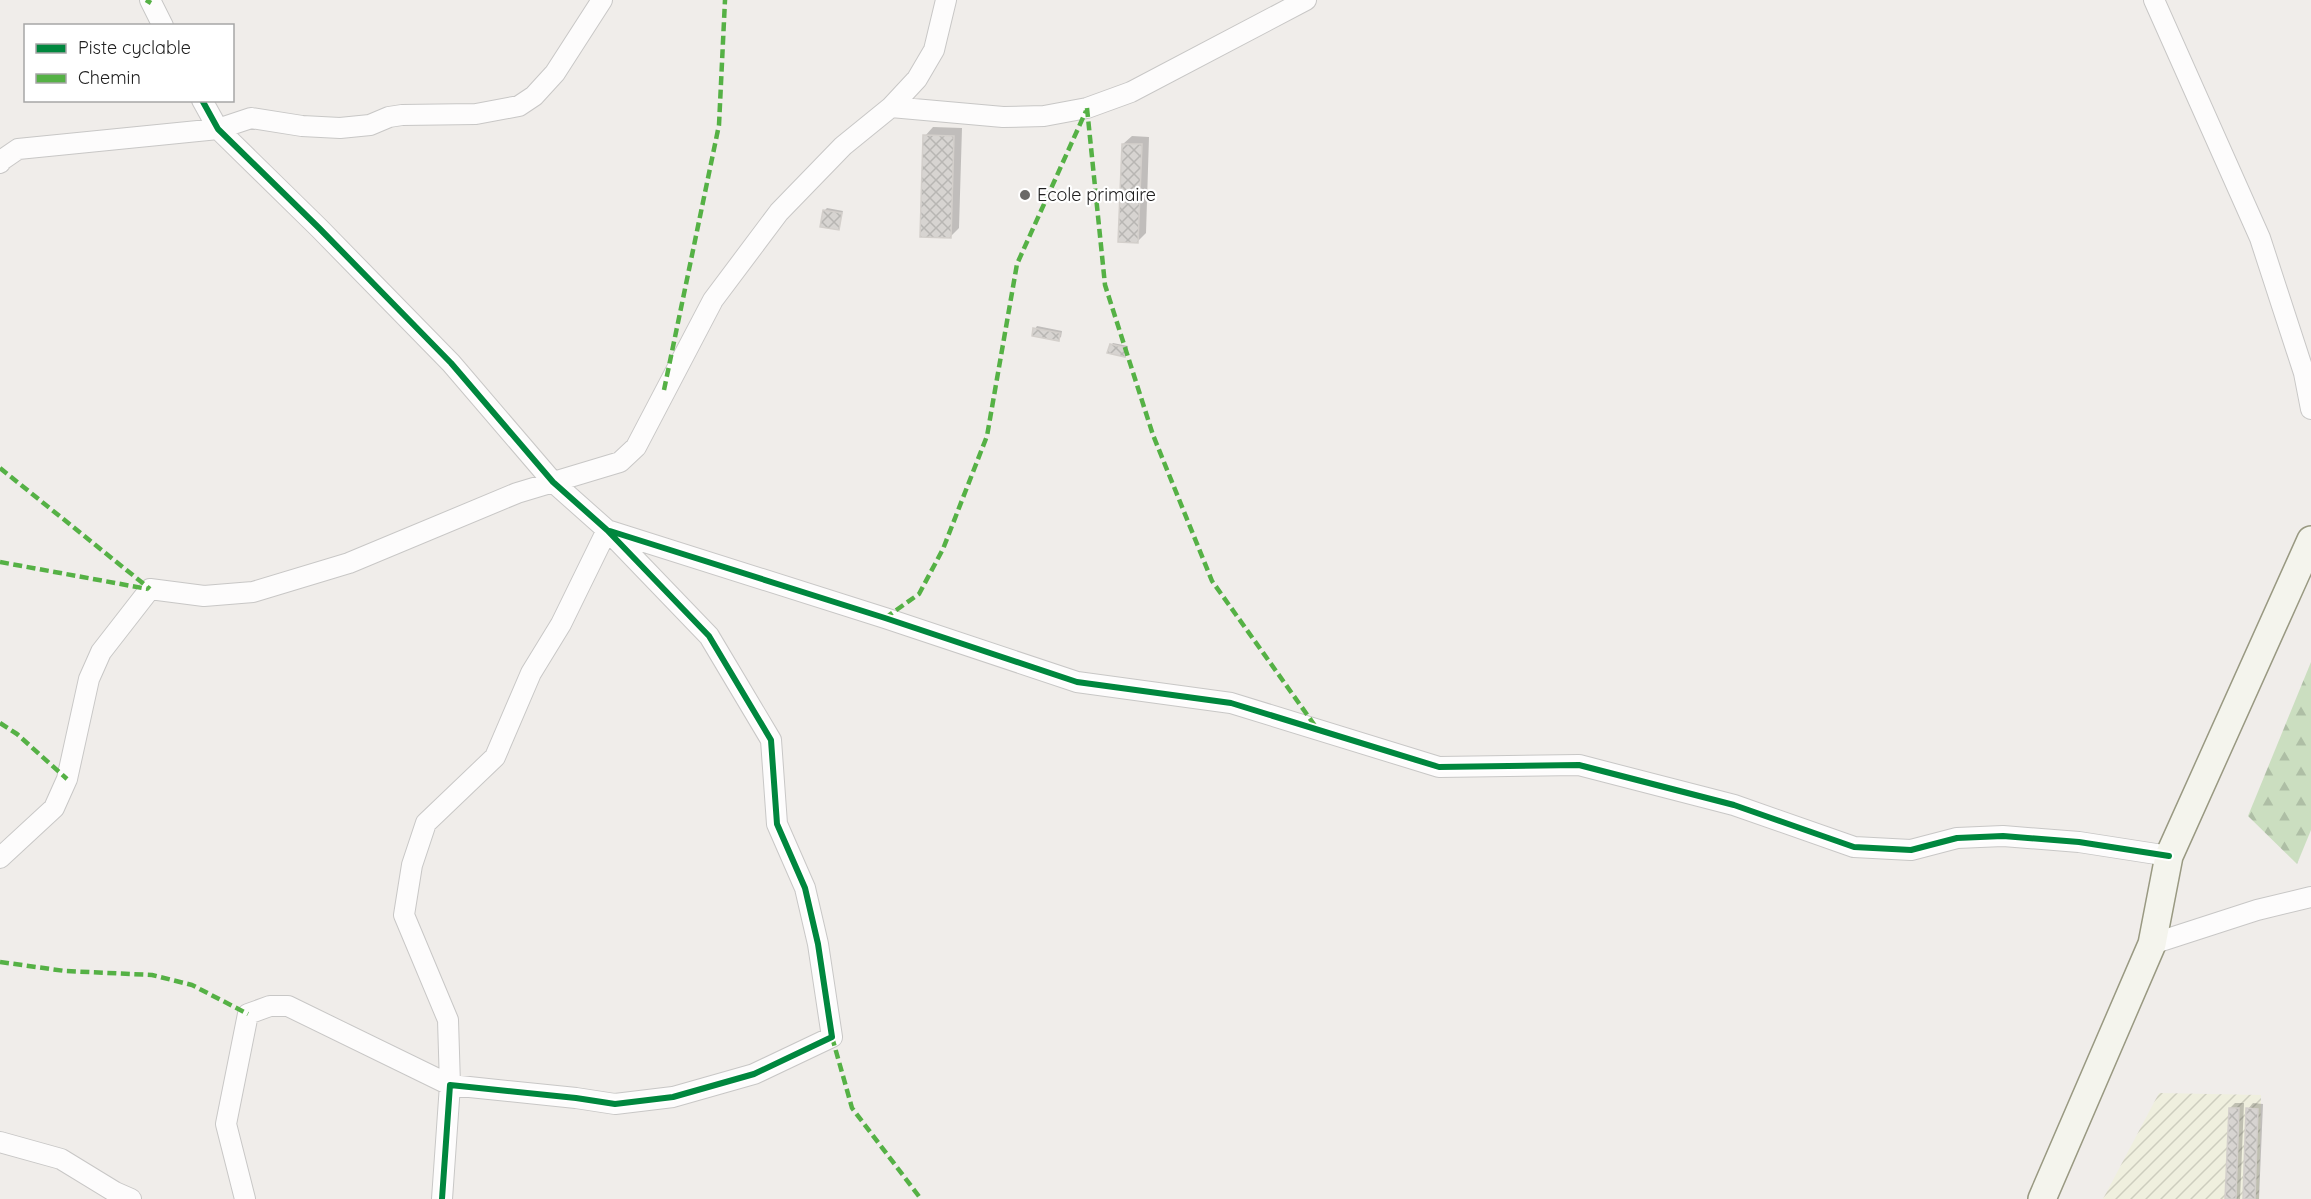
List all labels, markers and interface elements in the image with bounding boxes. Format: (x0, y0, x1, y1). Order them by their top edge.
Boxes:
legend (24, 24, 234, 102)
text: Piste cyclable (78, 36, 191, 59)
text: Chemin (78, 66, 141, 89)
place label: Ecole primaire (1037, 183, 1156, 206)
marker: Ecole primaire (1018, 188, 1032, 202)

